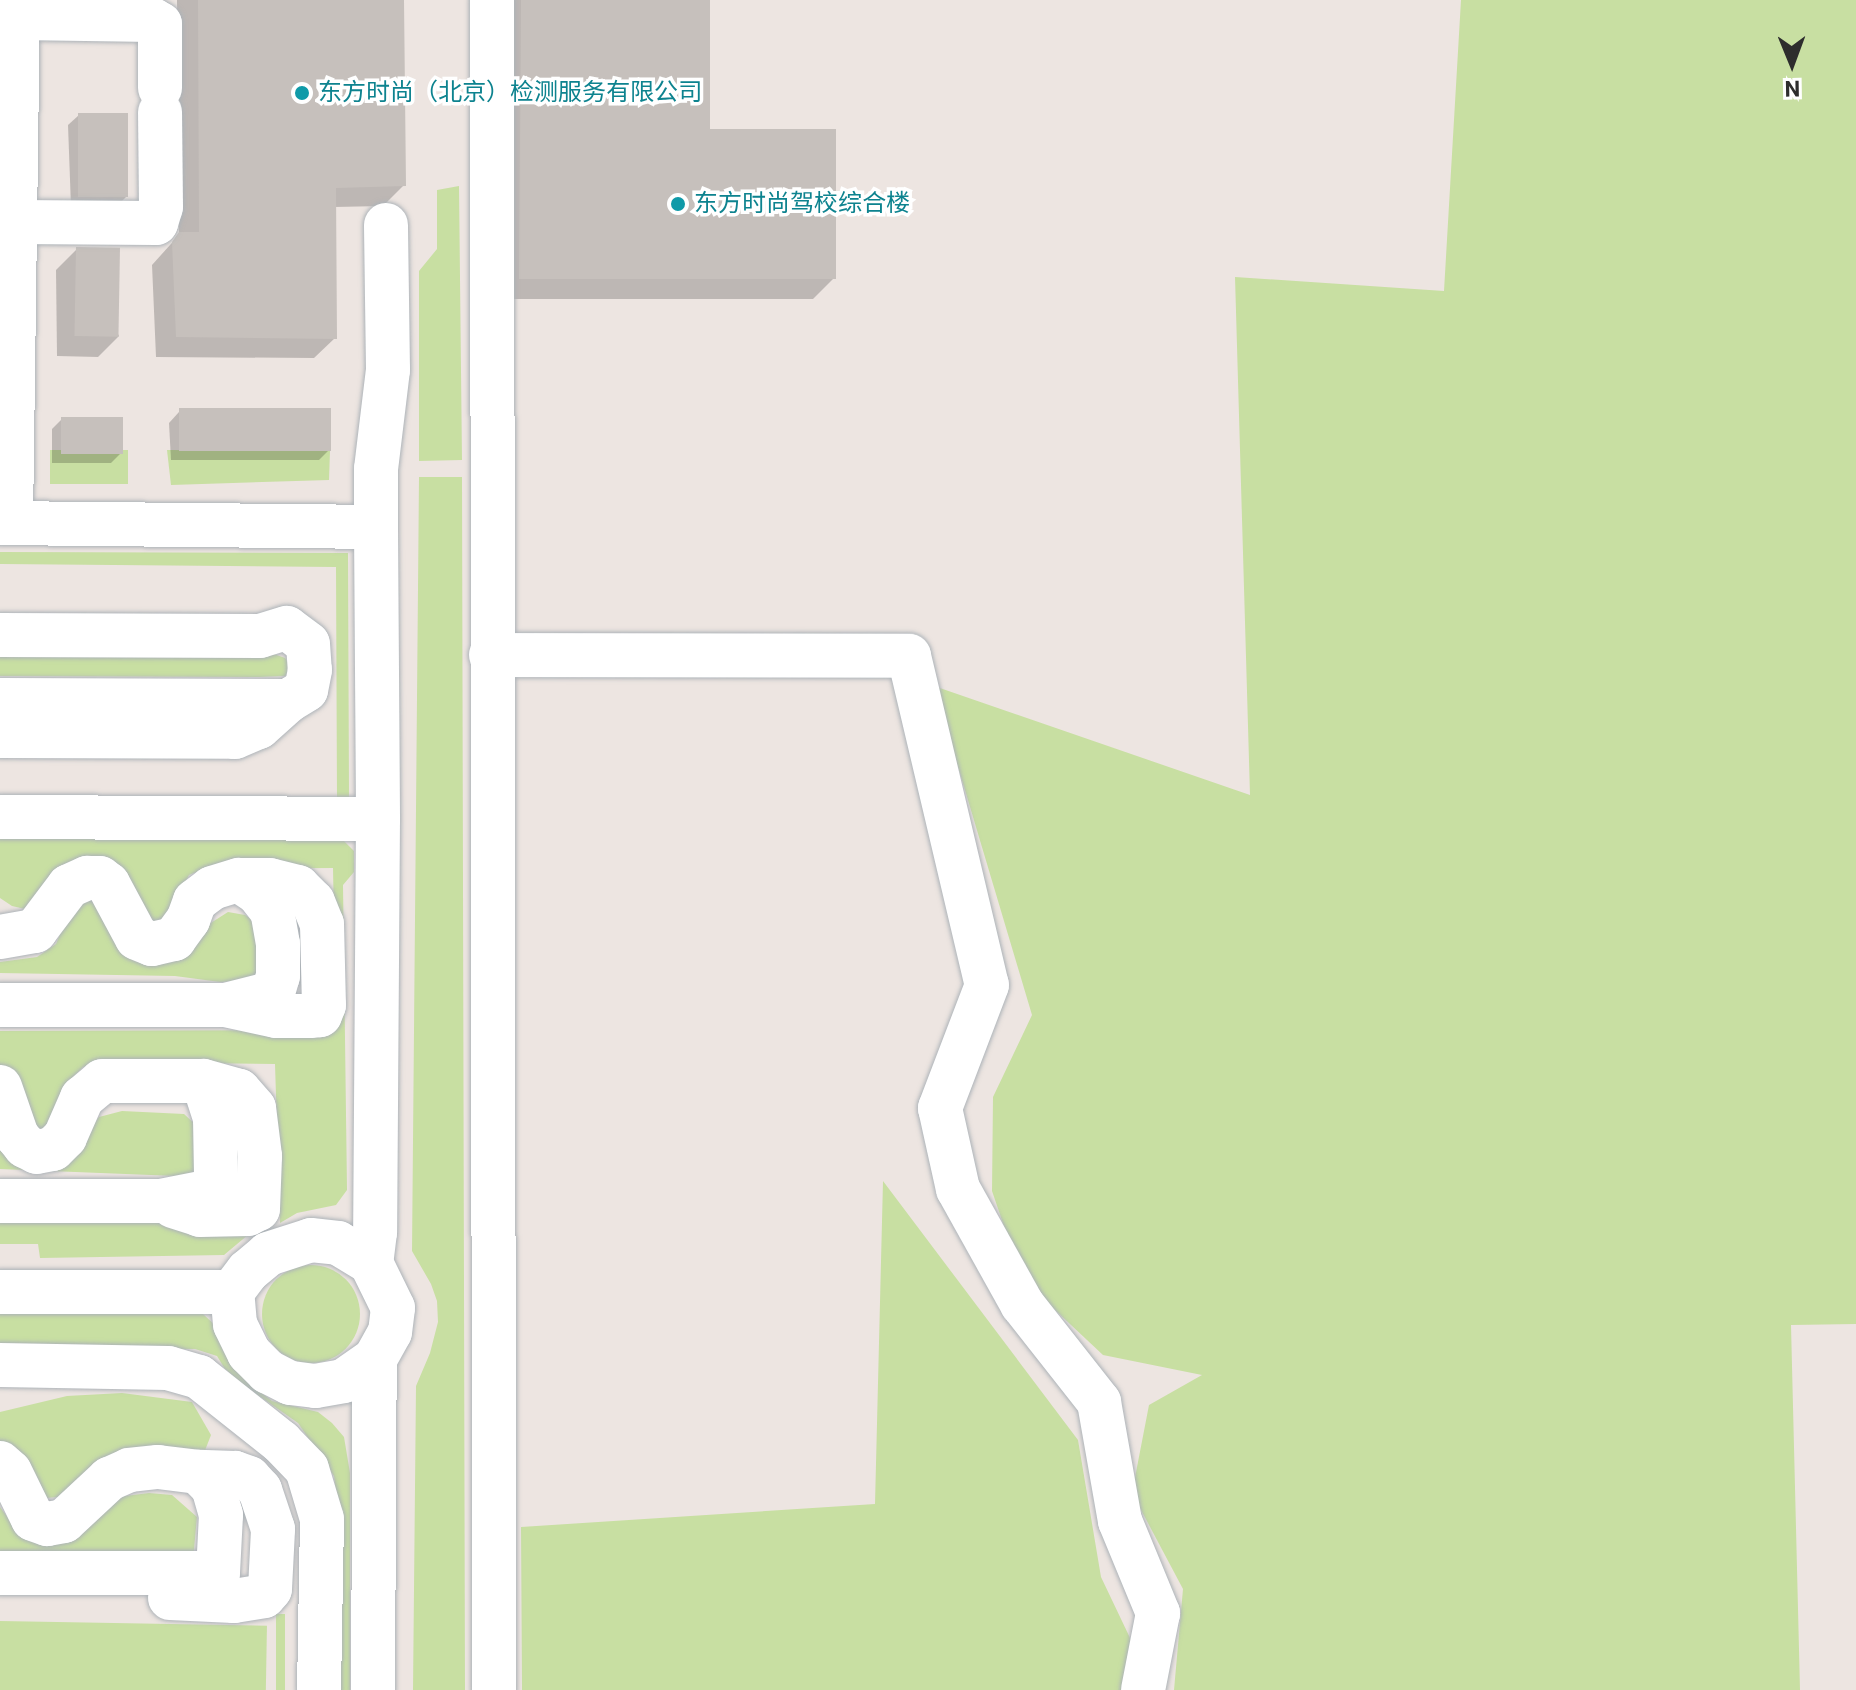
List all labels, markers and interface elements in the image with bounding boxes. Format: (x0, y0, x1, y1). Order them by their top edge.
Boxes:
north arrow (1752, 24, 1832, 104)
text: N (1784, 76, 1800, 101)
place label: 东方时尚（北京）检测服务有限公司 (318, 79, 702, 107)
marker: 东方时尚（北京）检测服务有限公司 (293, 84, 311, 102)
place label: 东方时尚驾校综合楼 (694, 190, 910, 218)
marker: 东方时尚驾校综合楼 (669, 195, 687, 213)

